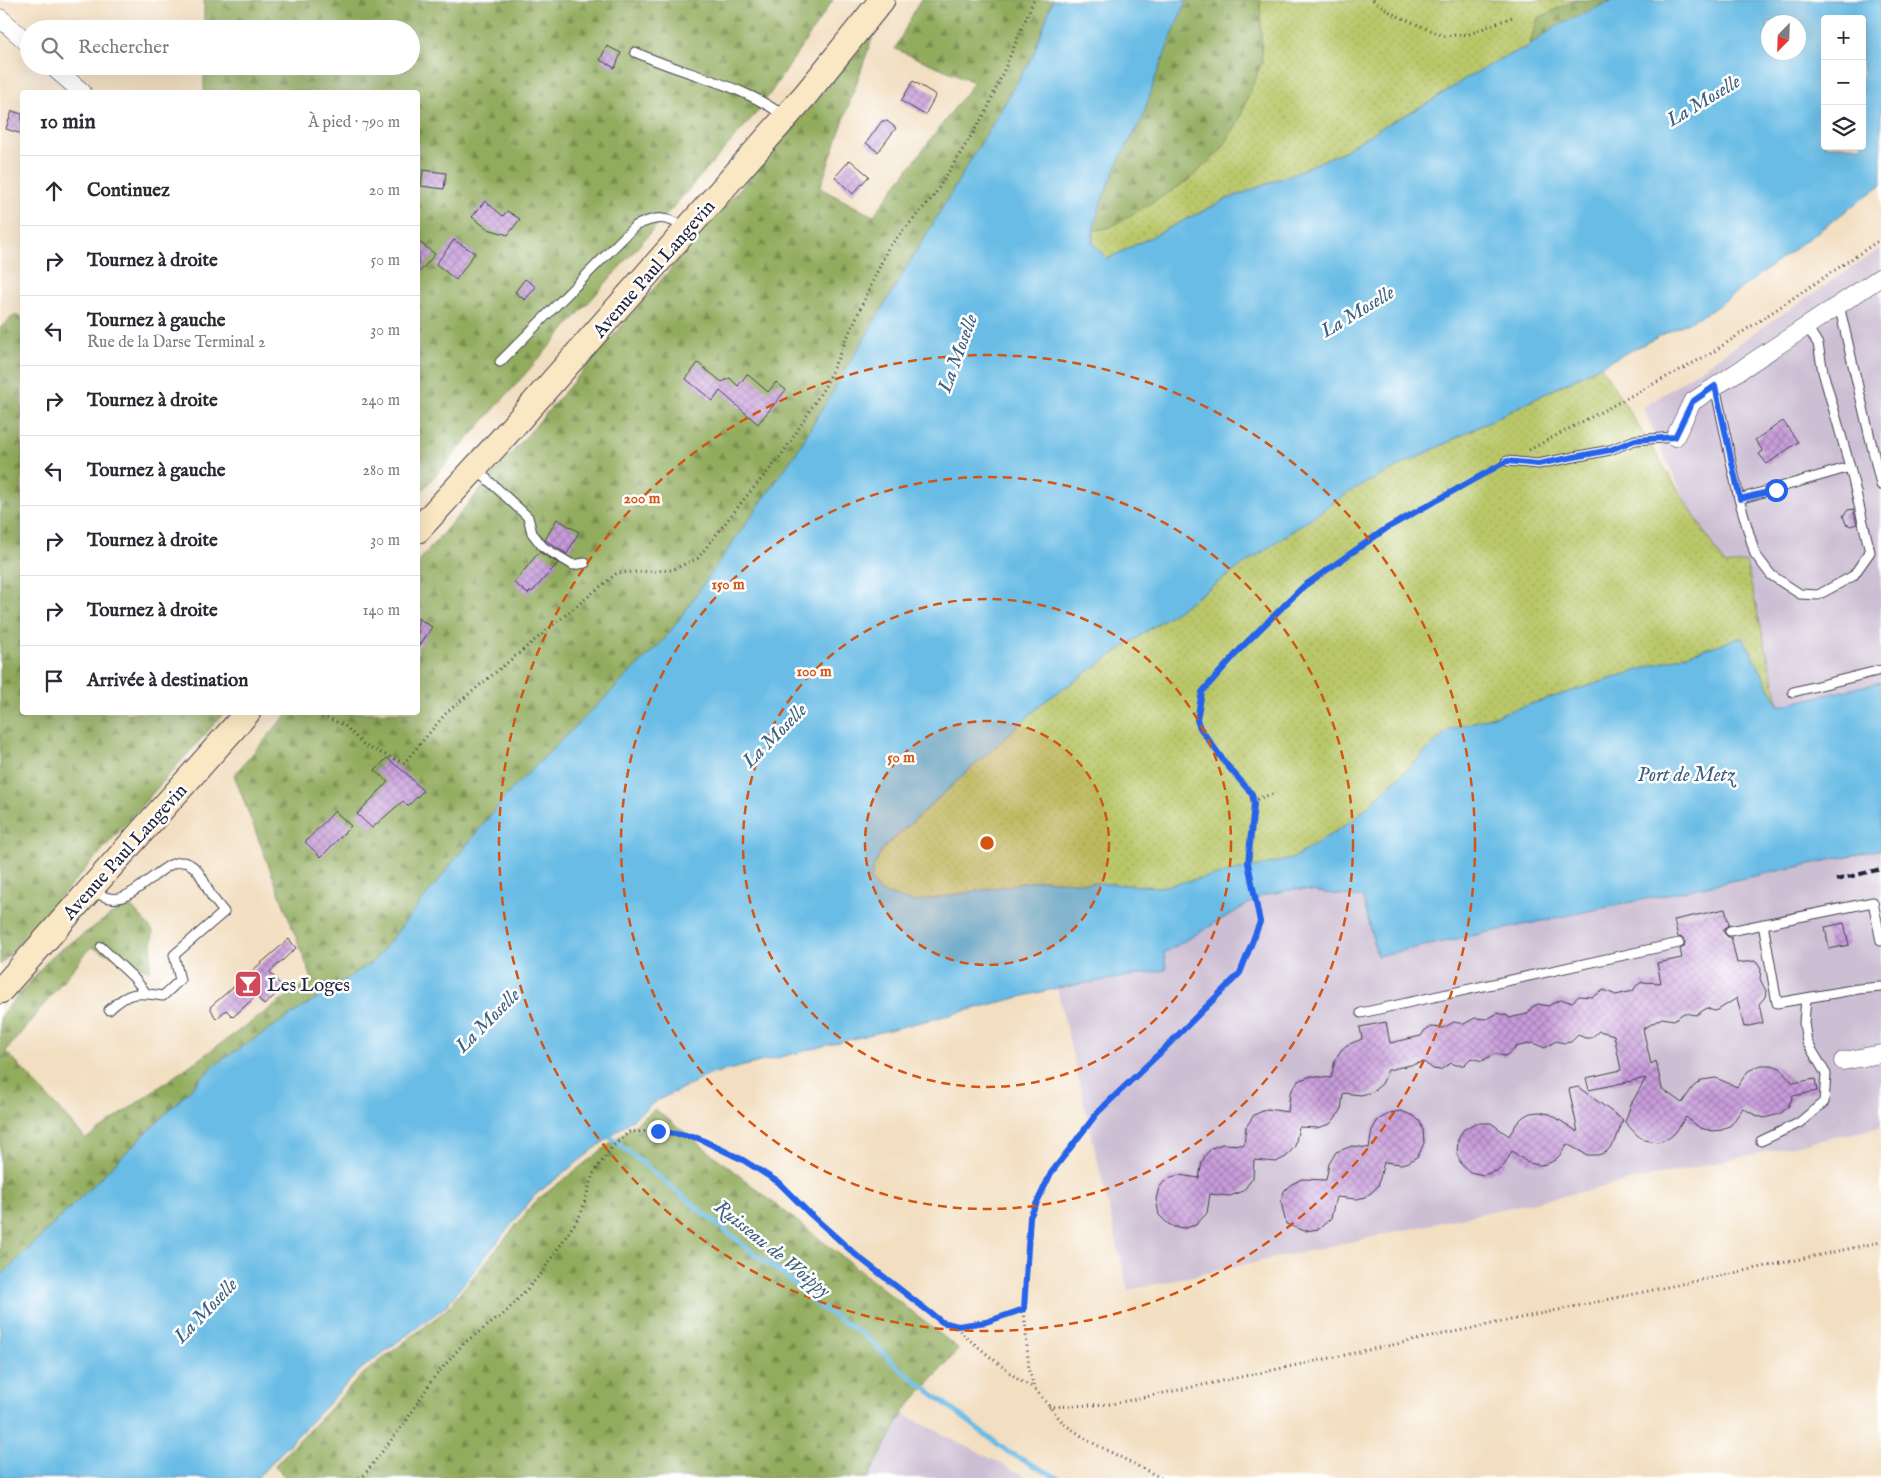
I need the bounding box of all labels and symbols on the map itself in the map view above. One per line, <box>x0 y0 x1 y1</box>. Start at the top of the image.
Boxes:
north arrow <box>1761 15 1806 60</box>
water label: La Moselle <box>1661 69 1746 134</box>
street label: Avenue Paul Langevin <box>587 195 721 344</box>
water label: La Moselle <box>1315 280 1400 345</box>
water label: La Moselle <box>932 310 984 397</box>
route start <box>1765 479 1788 502</box>
text: 200 m <box>624 489 661 508</box>
text: 150 m <box>711 575 745 594</box>
text: 100 m <box>796 662 832 681</box>
water label: La Moselle <box>737 698 813 775</box>
text: 50 m <box>887 748 915 767</box>
water label: Port de Metz <box>1637 763 1737 788</box>
street label: Avenue Paul Langevin <box>57 779 193 926</box>
centre of rings <box>978 834 996 852</box>
bar icon: Les Loges <box>233 969 263 999</box>
place label: Les Loges <box>267 974 350 998</box>
water label: La Moselle <box>450 983 526 1060</box>
route end <box>647 1120 670 1143</box>
water label: Ruisseau de Woippy <box>709 1195 836 1304</box>
water label: La Moselle <box>168 1273 244 1350</box>

